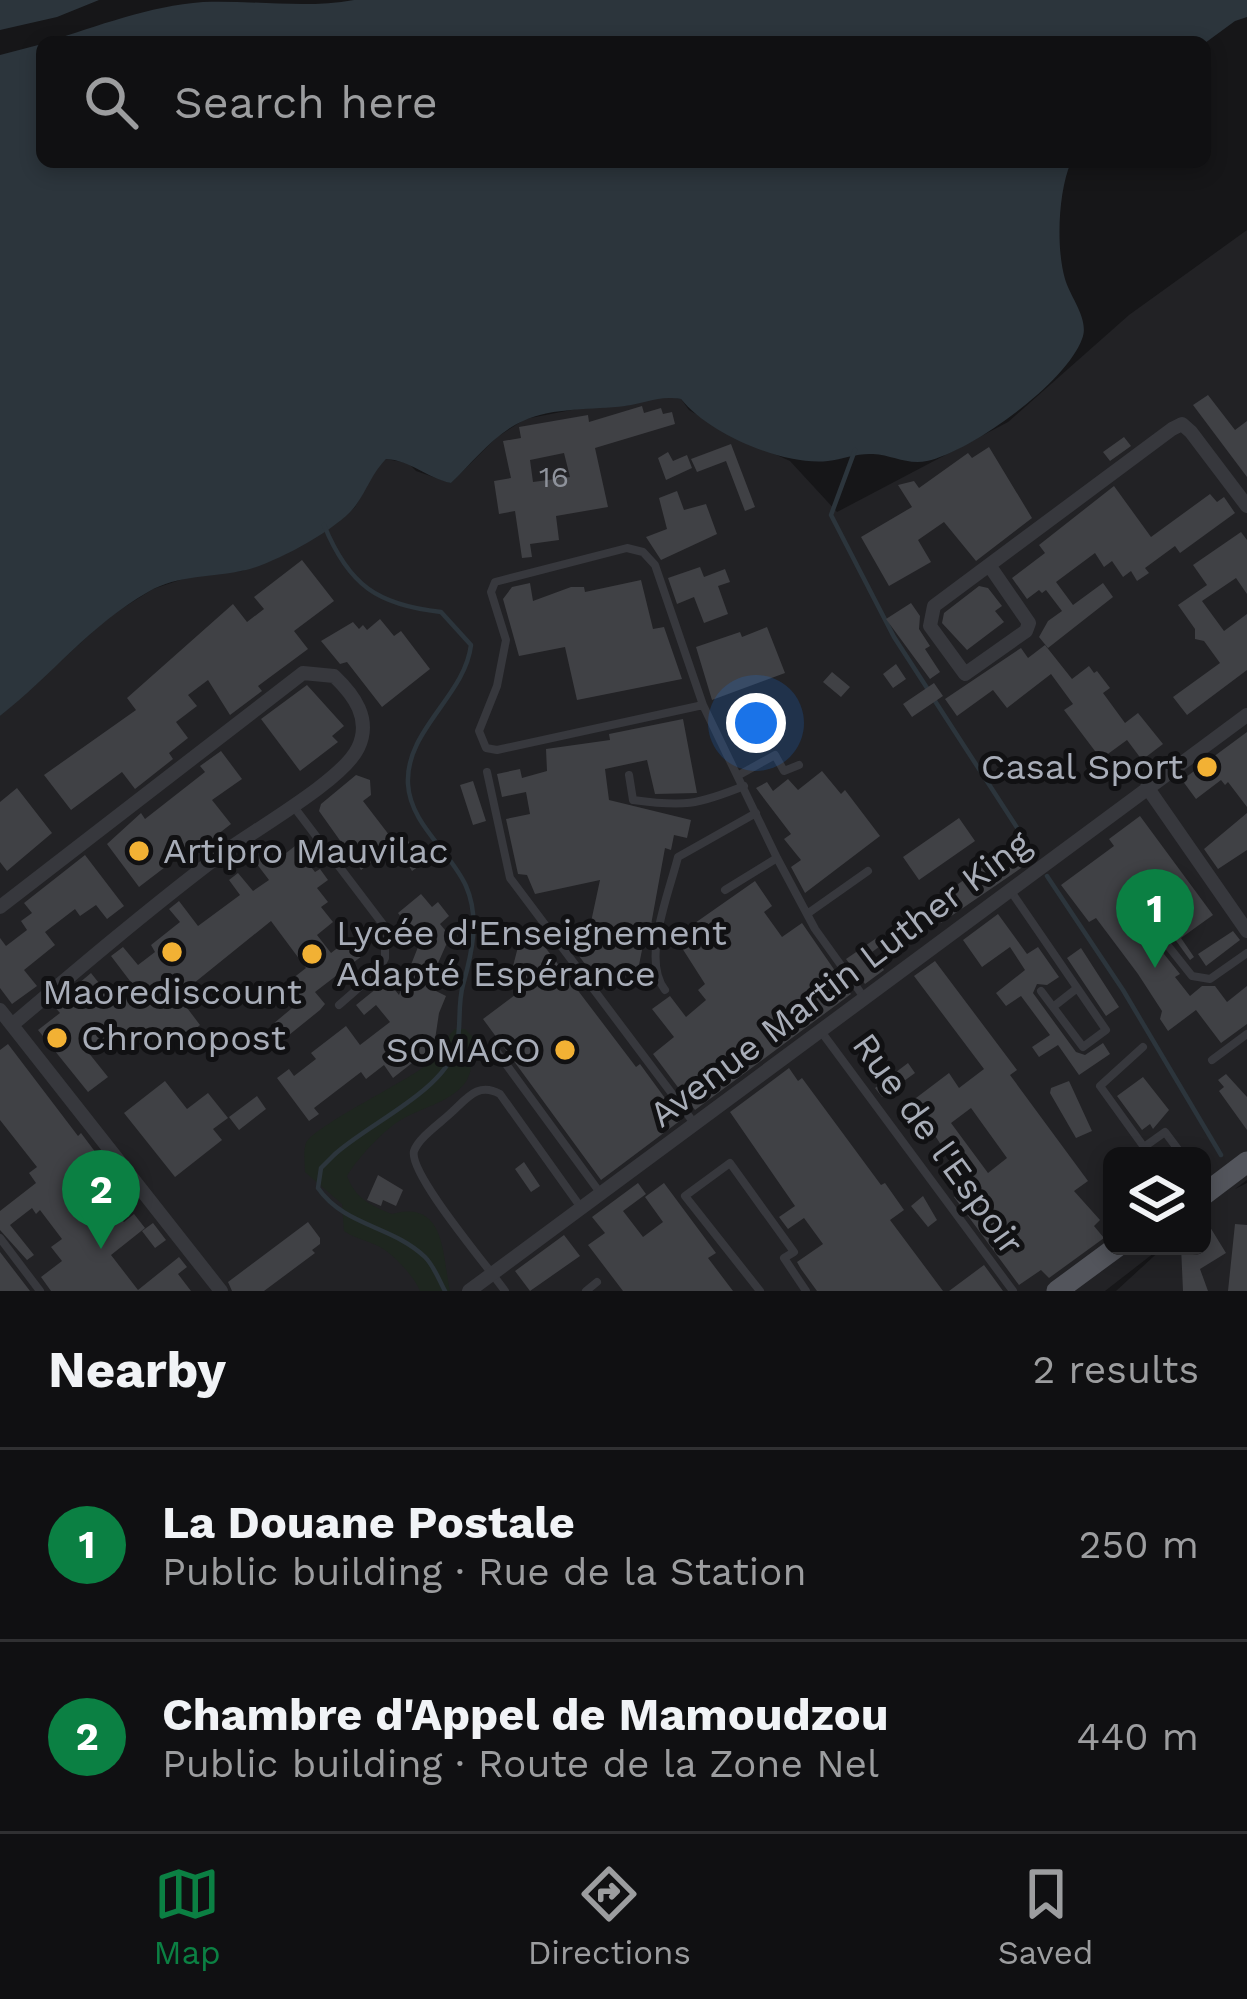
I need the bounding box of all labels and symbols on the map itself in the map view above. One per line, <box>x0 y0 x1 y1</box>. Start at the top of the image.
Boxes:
house number: 16 <box>539 459 569 494</box>
your location <box>726 693 786 753</box>
place label: Casal Sport <box>981 746 1183 788</box>
marker: Casal Sport <box>1194 754 1220 780</box>
street label: Avenue Martin Luther King <box>641 822 1039 1136</box>
place label: Artipro Mauvilac <box>163 830 449 872</box>
marker: Artipro Mauvilac <box>126 838 152 864</box>
pin: 1 <box>1116 869 1194 968</box>
place label: Lycée d'Enseignement Adapté Espérance <box>336 912 727 995</box>
marker: Maorediscount <box>159 939 185 965</box>
marker: Lycée d'Enseignement Adapté Espérance <box>299 941 325 967</box>
place label: Maorediscount <box>42 971 302 1013</box>
place label: Chronopost <box>81 1017 286 1059</box>
marker: Chronopost <box>44 1025 70 1051</box>
street label: Rue de l'Espoir <box>844 1025 1032 1263</box>
place label: SOMACO <box>386 1029 541 1071</box>
marker: SOMACO <box>552 1037 578 1063</box>
pin: 2 <box>62 1150 140 1249</box>

